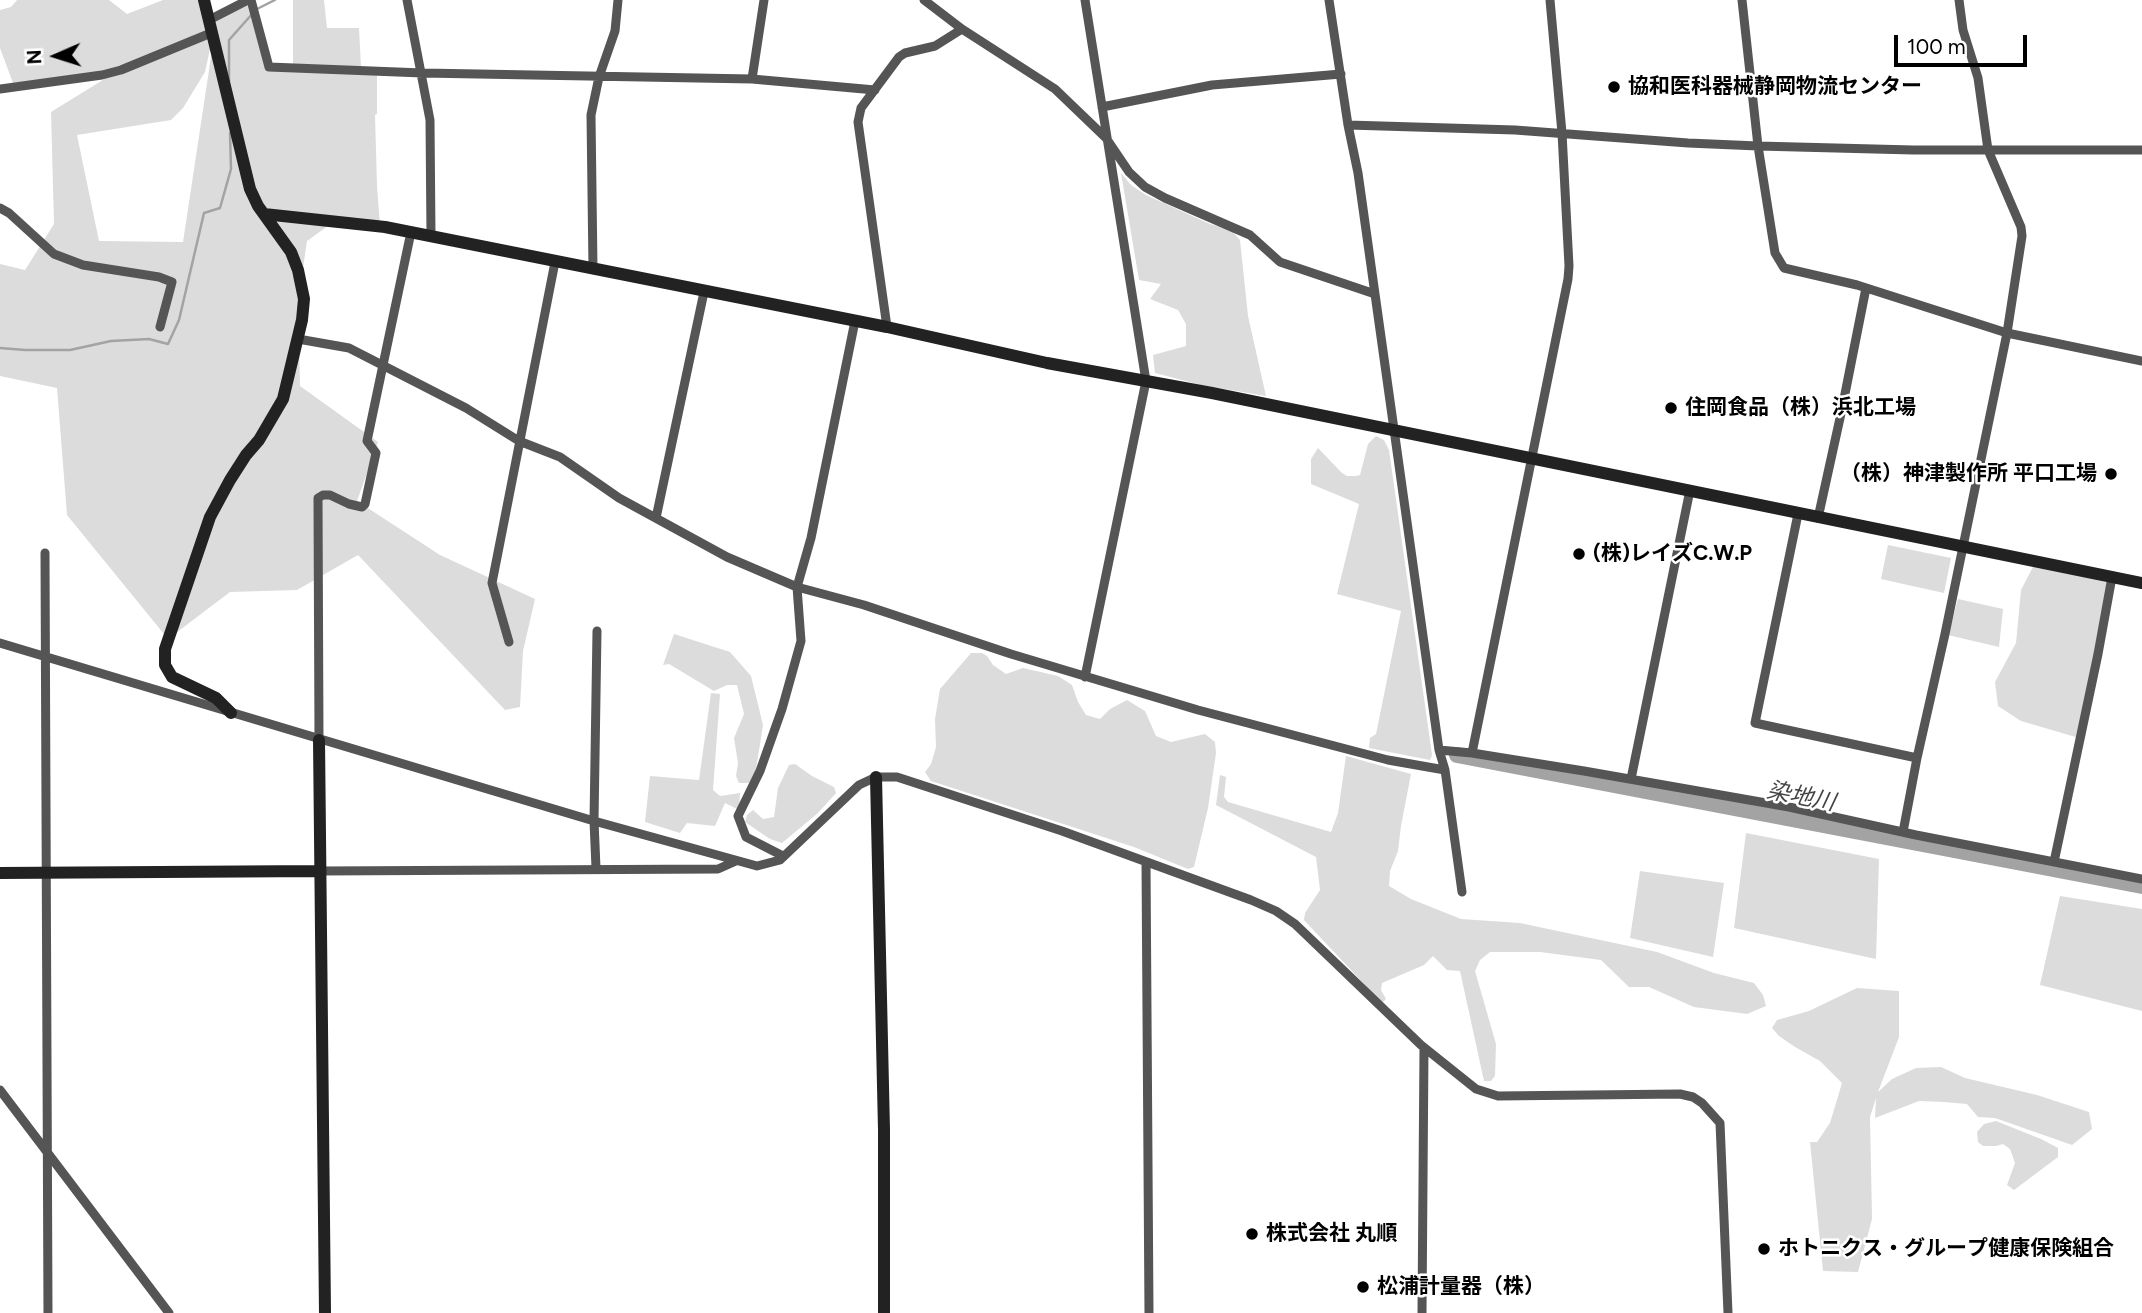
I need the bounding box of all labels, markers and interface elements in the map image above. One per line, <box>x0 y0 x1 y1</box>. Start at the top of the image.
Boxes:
north arrow <box>21 21 91 91</box>
scale bar <box>1897 21 2030 65</box>
text: 100 m <box>1907 34 1966 59</box>
text: N <box>23 49 46 65</box>
place label: 協和医科器械静岡物流センター <box>1628 74 1922 100</box>
marker: 協和医科器械静岡物流センター <box>1606 79 1622 95</box>
place label: 住岡食品（株）浜北工場 <box>1685 395 1916 421</box>
marker: 住岡食品（株）浜北工場 <box>1663 400 1679 416</box>
place label: （株）神津製作所 平口工場 <box>1840 461 2097 487</box>
marker: （株）神津製作所 平口工場 <box>2103 466 2119 482</box>
place label: (株)レイズC.W.P <box>1593 541 1752 567</box>
marker: (株)レイズC.W.P <box>1571 546 1587 562</box>
water label: 染地川 <box>1765 777 1837 817</box>
place label: 株式会社 丸順 <box>1266 1221 1397 1247</box>
marker: 株式会社 丸順 <box>1244 1226 1260 1242</box>
place label: ホトニクス・グループ健康保険組合 <box>1778 1236 2114 1262</box>
marker: ホトニクス・グループ健康保険組合 <box>1756 1241 1772 1257</box>
place label: 松浦計量器（株） <box>1377 1274 1545 1300</box>
marker: 松浦計量器（株） <box>1355 1279 1371 1295</box>

